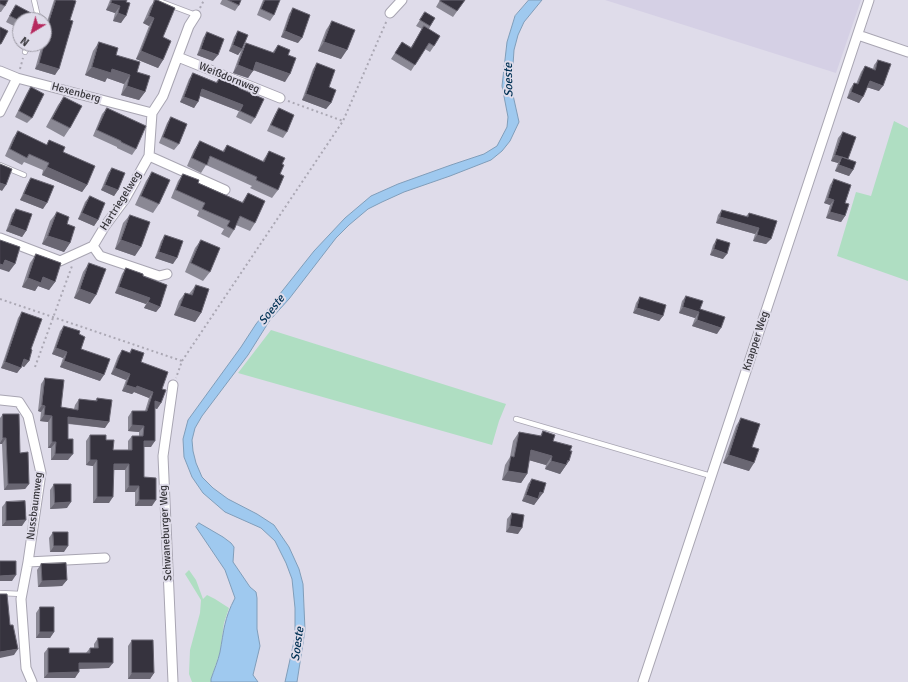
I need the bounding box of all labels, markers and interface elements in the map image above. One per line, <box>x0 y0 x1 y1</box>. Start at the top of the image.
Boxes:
north arrow <box>12 12 52 52</box>
text: N <box>18 34 32 49</box>
street label: Weißdornweg <box>196 60 262 96</box>
water label: Soeste <box>502 63 516 97</box>
street label: Hexenberg <box>50 80 102 106</box>
street label: Hartriegelweg <box>98 169 144 233</box>
water label: Soeste <box>256 292 288 328</box>
street label: Knapper Weg <box>740 309 772 373</box>
street label: Nussbaumweg <box>24 471 46 541</box>
street label: Schwaneburger Weg <box>157 485 175 581</box>
water label: Soeste <box>288 626 308 662</box>

